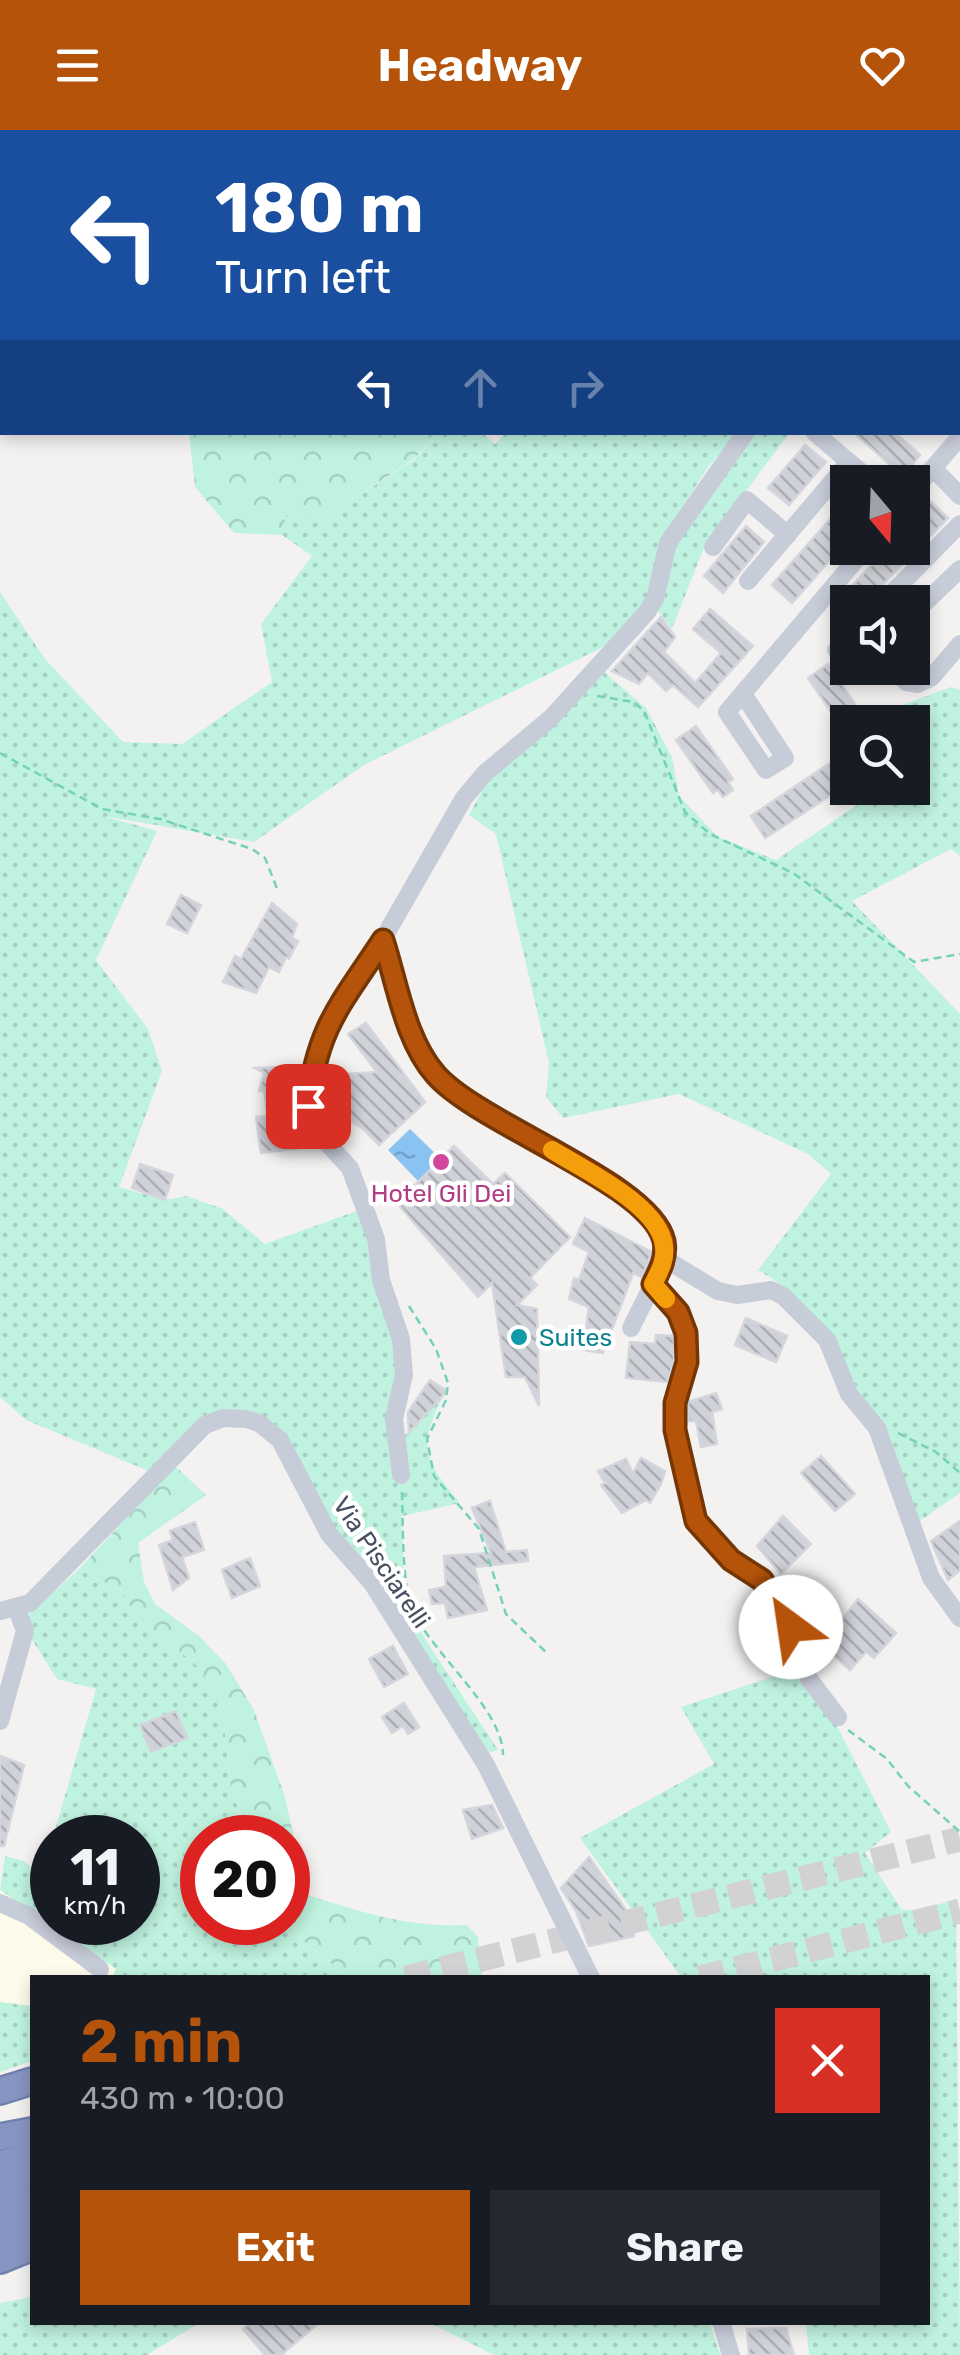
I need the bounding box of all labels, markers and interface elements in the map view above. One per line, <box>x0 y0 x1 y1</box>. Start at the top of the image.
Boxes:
icon: menu <box>50 38 105 93</box>
icon: heart <box>855 38 910 93</box>
text: Headway <box>378 39 582 92</box>
text: 180 m <box>215 167 424 250</box>
icon: left <box>50 170 180 300</box>
text: Turn left <box>215 251 391 304</box>
icon: left <box>348 360 403 415</box>
icon: ahead <box>453 360 508 415</box>
icon: right <box>558 360 613 415</box>
north arrow <box>830 465 930 565</box>
map controls <box>830 465 930 805</box>
button: sound <box>830 585 930 685</box>
button: search <box>830 705 930 805</box>
pin <box>266 1064 351 1149</box>
icon: arrive <box>281 1079 336 1134</box>
marker: Hotel Gli Dei <box>430 1151 452 1173</box>
place label: Hotel Gli Dei <box>371 1179 511 1208</box>
place label: Suites <box>539 1323 612 1352</box>
marker: Suites <box>508 1326 530 1348</box>
street label: Via Pisciarelli <box>327 1491 436 1633</box>
position arrow <box>739 1575 843 1679</box>
speed limit sign: 20 <box>180 1815 310 1945</box>
text: 11 <box>70 1838 120 1898</box>
text: km/h <box>64 1891 126 1920</box>
text: 2 min <box>80 2006 242 2077</box>
button: close <box>775 2008 880 2113</box>
text: 430 m · 10:00 <box>80 2079 285 2117</box>
button: Exit <box>80 2190 470 2305</box>
button: Share <box>490 2190 880 2305</box>

